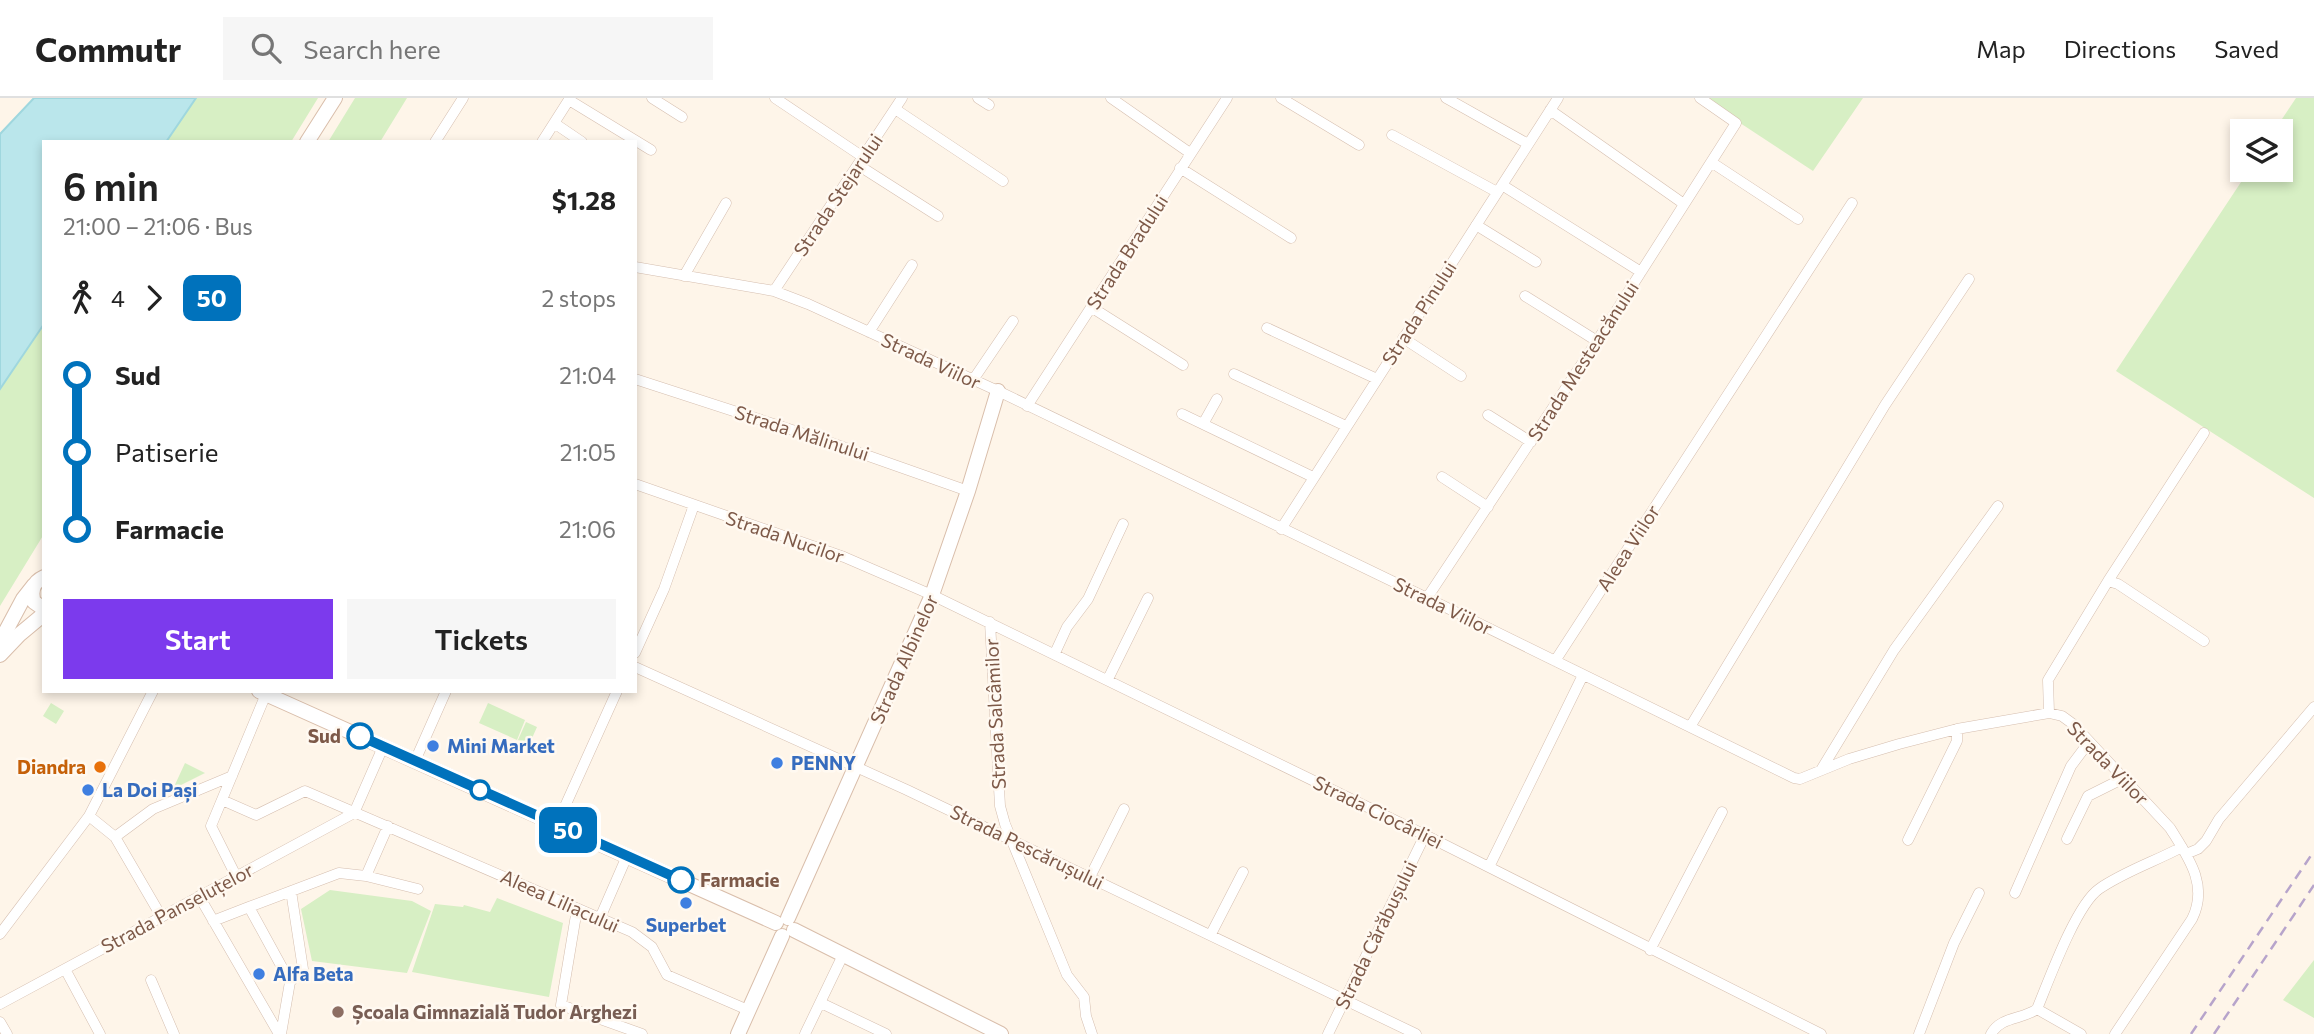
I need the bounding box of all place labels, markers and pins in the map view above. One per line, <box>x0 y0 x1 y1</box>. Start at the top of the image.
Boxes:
marker: Sud <box>347 723 373 749</box>
place label: Sud <box>308 724 341 747</box>
place label: Mini Market <box>447 734 555 757</box>
marker: Mini Market <box>425 738 441 754</box>
place label: PENNY <box>791 751 856 774</box>
place label: Diandra <box>17 755 86 778</box>
marker: PENNY <box>769 755 785 771</box>
marker: Diandra <box>92 759 108 775</box>
place label: La Doi Pași <box>102 778 197 803</box>
unlabelled marker <box>470 780 490 800</box>
marker: La Doi Pași <box>80 782 96 798</box>
marker: Farmacie <box>668 867 694 893</box>
place label: Farmacie <box>700 868 780 891</box>
marker: Superbet <box>678 895 694 911</box>
place label: Superbet <box>646 913 726 936</box>
place label: Alfa Beta <box>273 962 354 985</box>
marker: Alfa Beta <box>251 966 267 982</box>
place label: Școala Gimnazială Tudor Arghezi <box>352 1000 637 1025</box>
marker: Școala Gimnazială Tudor Arghezi <box>330 1004 346 1020</box>

